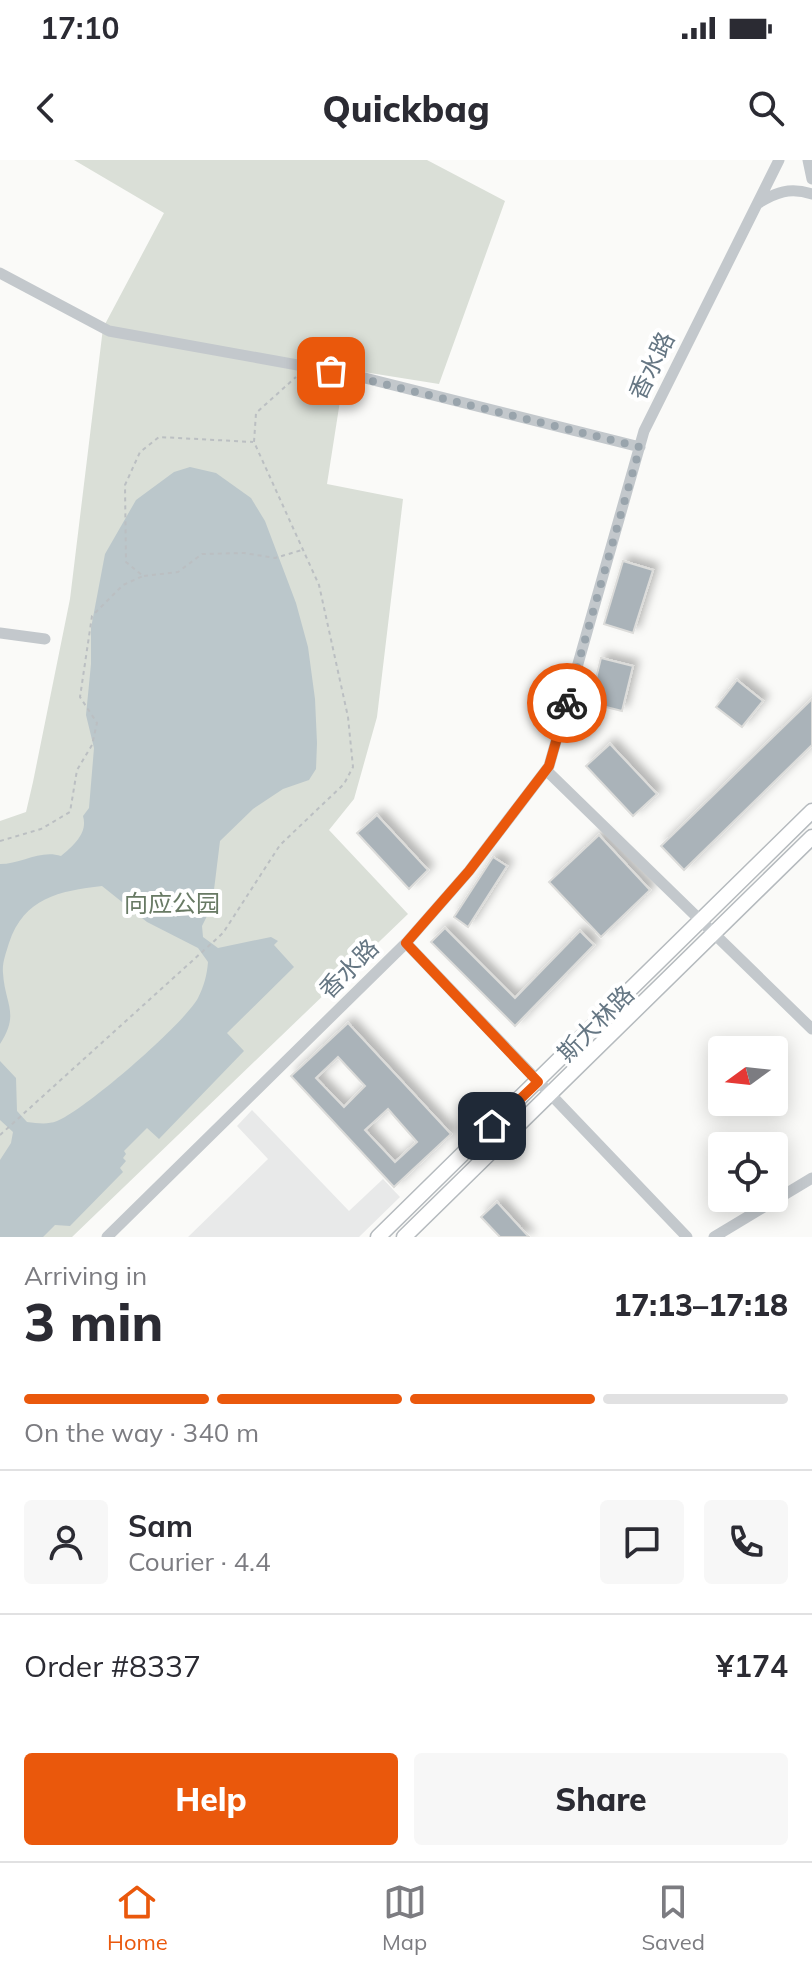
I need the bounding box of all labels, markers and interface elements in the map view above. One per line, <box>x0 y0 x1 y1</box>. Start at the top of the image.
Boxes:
text: 17:10 <box>40 9 119 47</box>
icon: back <box>24 86 68 130</box>
text: Quickbag <box>322 86 490 131</box>
icon: search <box>744 86 788 130</box>
street label: 香水路 <box>622 327 680 404</box>
pin <box>297 337 365 405</box>
icon: bag <box>309 349 353 393</box>
courier <box>527 663 607 743</box>
icon: bike <box>545 681 589 725</box>
park label: 向应公园 <box>124 888 220 918</box>
street label: 香水路 <box>312 932 384 1004</box>
street label: 斯大林路 <box>551 979 640 1068</box>
north arrow <box>708 1036 788 1116</box>
map controls <box>708 1036 788 1212</box>
pin <box>458 1092 526 1160</box>
icon: home <box>470 1104 514 1148</box>
button: locate <box>708 1132 788 1212</box>
text: Arriving in <box>24 1259 147 1292</box>
text: 17:13–17:18 <box>613 1286 788 1324</box>
text: 3 min <box>24 1289 163 1354</box>
text: On the way · 340 m <box>24 1416 259 1449</box>
button: person <box>24 1500 108 1584</box>
button: chat <box>600 1500 684 1584</box>
button: phone <box>704 1500 788 1584</box>
text: Sam <box>128 1507 193 1545</box>
text: Courier · 4.4 <box>128 1545 271 1578</box>
text: Order #8337 <box>24 1647 201 1685</box>
text: ¥174 <box>716 1647 788 1685</box>
button: Help <box>24 1753 398 1845</box>
button: Share <box>414 1753 788 1845</box>
tab: Home <box>107 1880 168 1956</box>
tab: Map <box>382 1880 427 1956</box>
tab: Saved <box>641 1880 705 1956</box>

